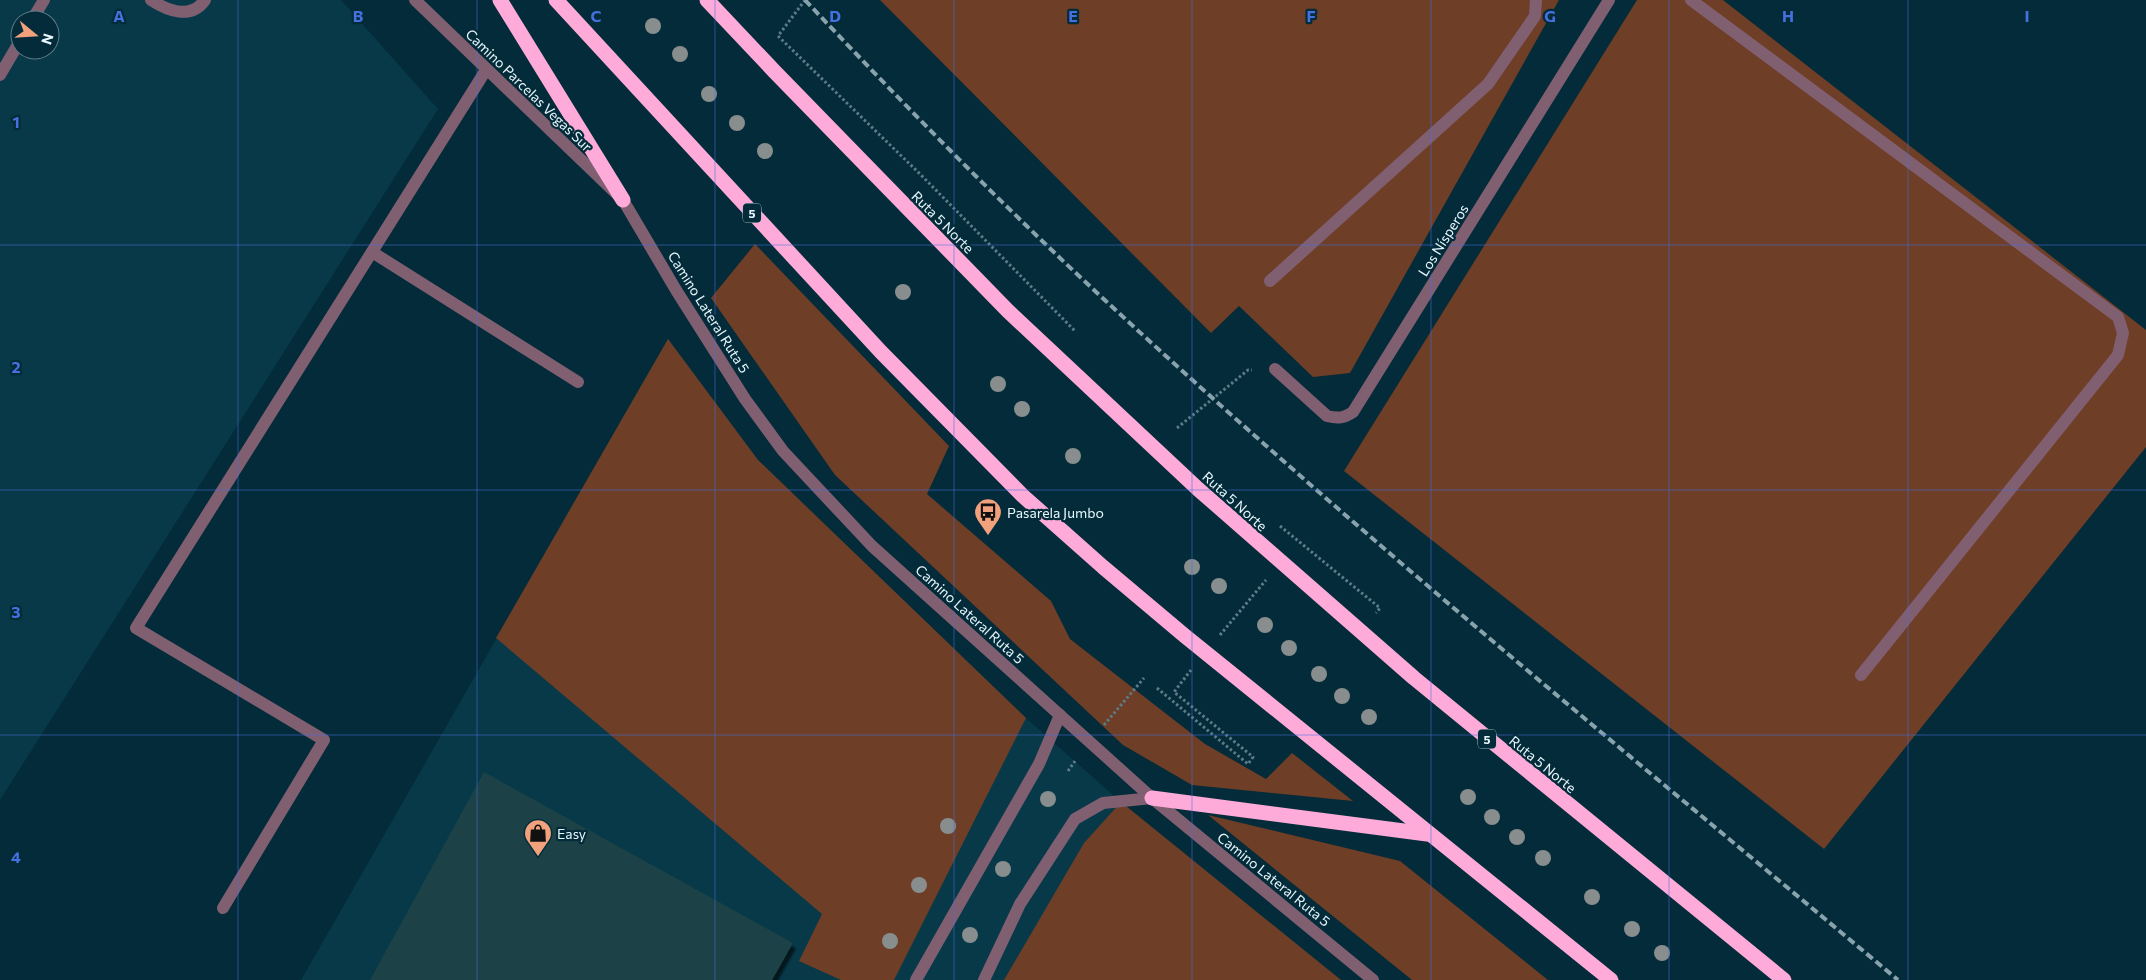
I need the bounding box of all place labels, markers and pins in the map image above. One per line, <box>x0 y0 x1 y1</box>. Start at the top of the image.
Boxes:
bus stop icon: Pasarela Jumbo <box>973 497 1003 536</box>
place label: Pasarela Jumbo <box>1007 504 1104 521</box>
shop icon: Easy <box>523 818 553 857</box>
place label: Easy <box>557 825 586 842</box>

